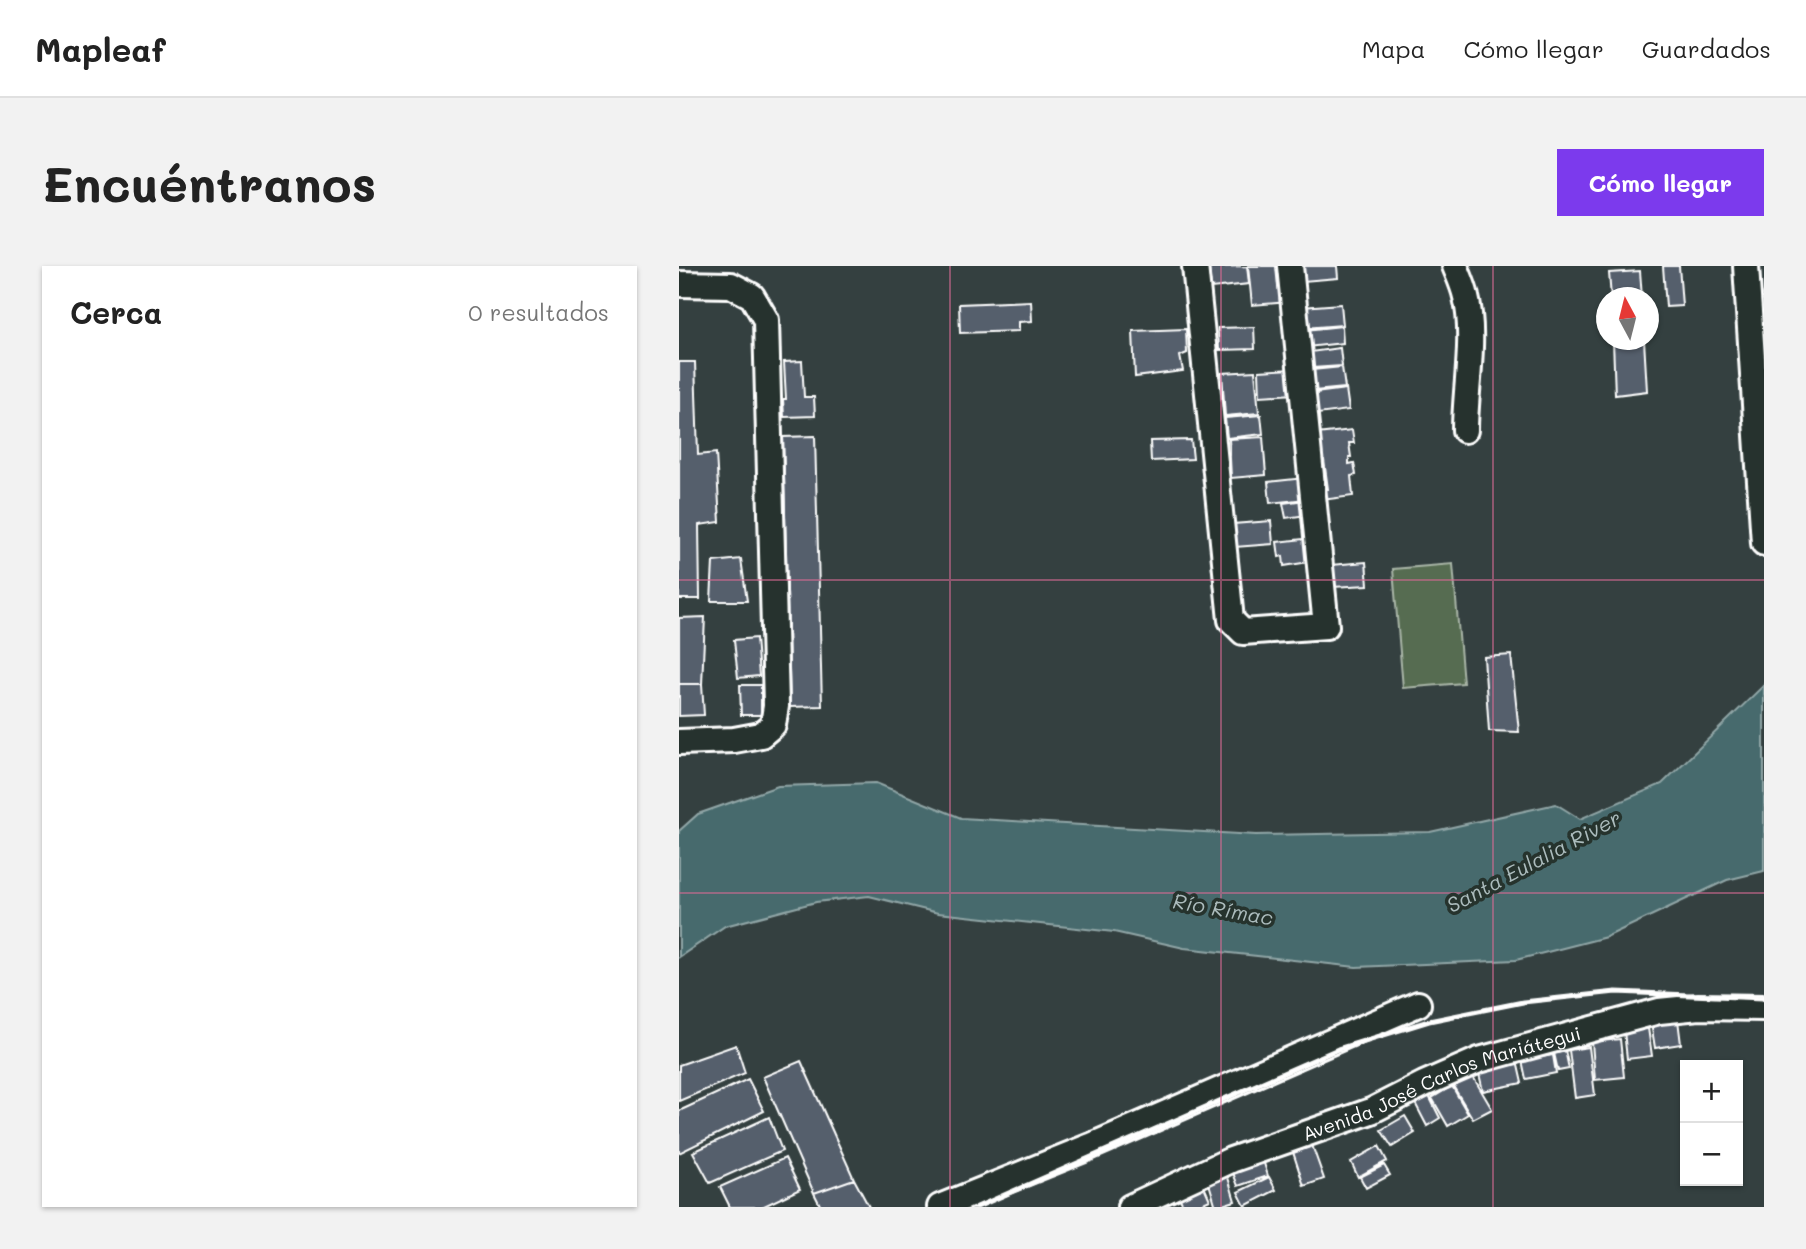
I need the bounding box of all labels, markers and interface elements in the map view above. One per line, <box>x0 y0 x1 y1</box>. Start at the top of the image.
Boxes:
text: Mapleaf <box>35 27 166 70</box>
text: Mapa <box>1362 33 1426 64</box>
text: Cómo llegar <box>1464 33 1604 64</box>
text: Guardados <box>1642 33 1771 64</box>
button: Cómo llegar <box>1557 149 1764 216</box>
text: Encuéntranos <box>42 151 376 214</box>
north arrow <box>1596 287 1659 350</box>
text: Cerca <box>70 292 162 332</box>
text: 0 resultados <box>468 297 609 327</box>
water label: Santa Eulalia River <box>1442 803 1625 918</box>
water label: Río Rímac <box>1171 886 1276 931</box>
street label: Avenida José Carlos Mariátegui <box>1299 1020 1583 1146</box>
map controls <box>1680 1060 1743 1186</box>
button: + <box>1680 1060 1743 1123</box>
button: − <box>1680 1123 1743 1186</box>

